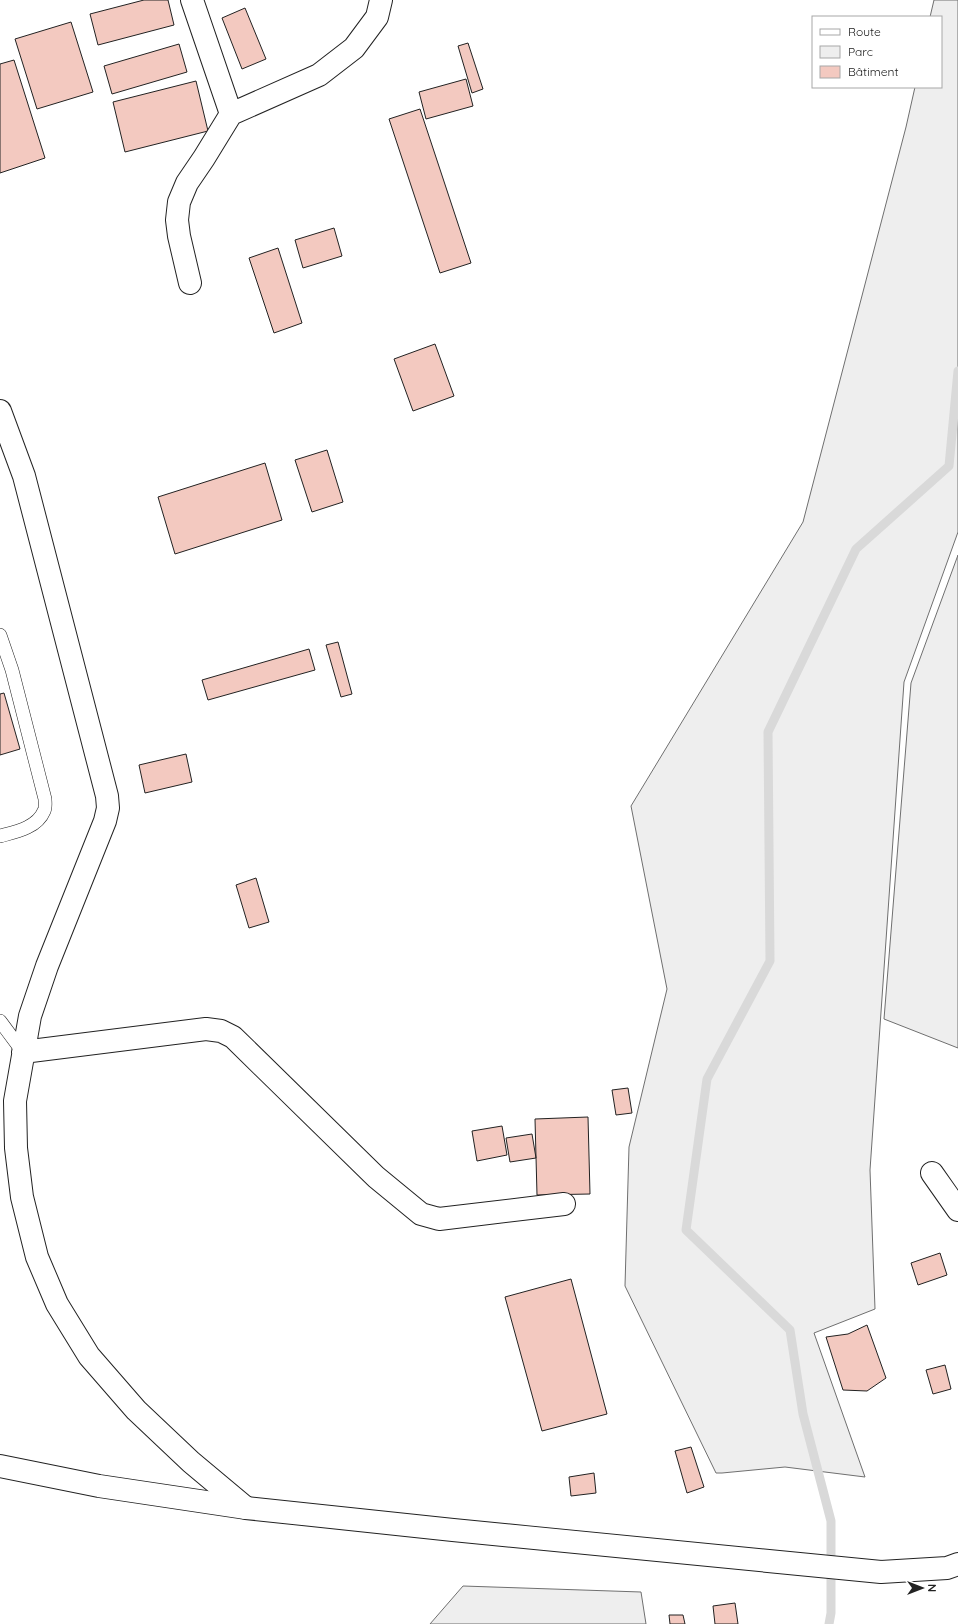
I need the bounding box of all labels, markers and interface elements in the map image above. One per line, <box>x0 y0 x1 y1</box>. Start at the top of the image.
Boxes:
legend <box>812 16 942 88</box>
text: Route <box>848 24 881 39</box>
text: Parc <box>848 44 873 59</box>
text: Bâtiment <box>848 64 898 79</box>
north arrow <box>902 1568 942 1608</box>
text: N <box>925 1584 939 1592</box>

